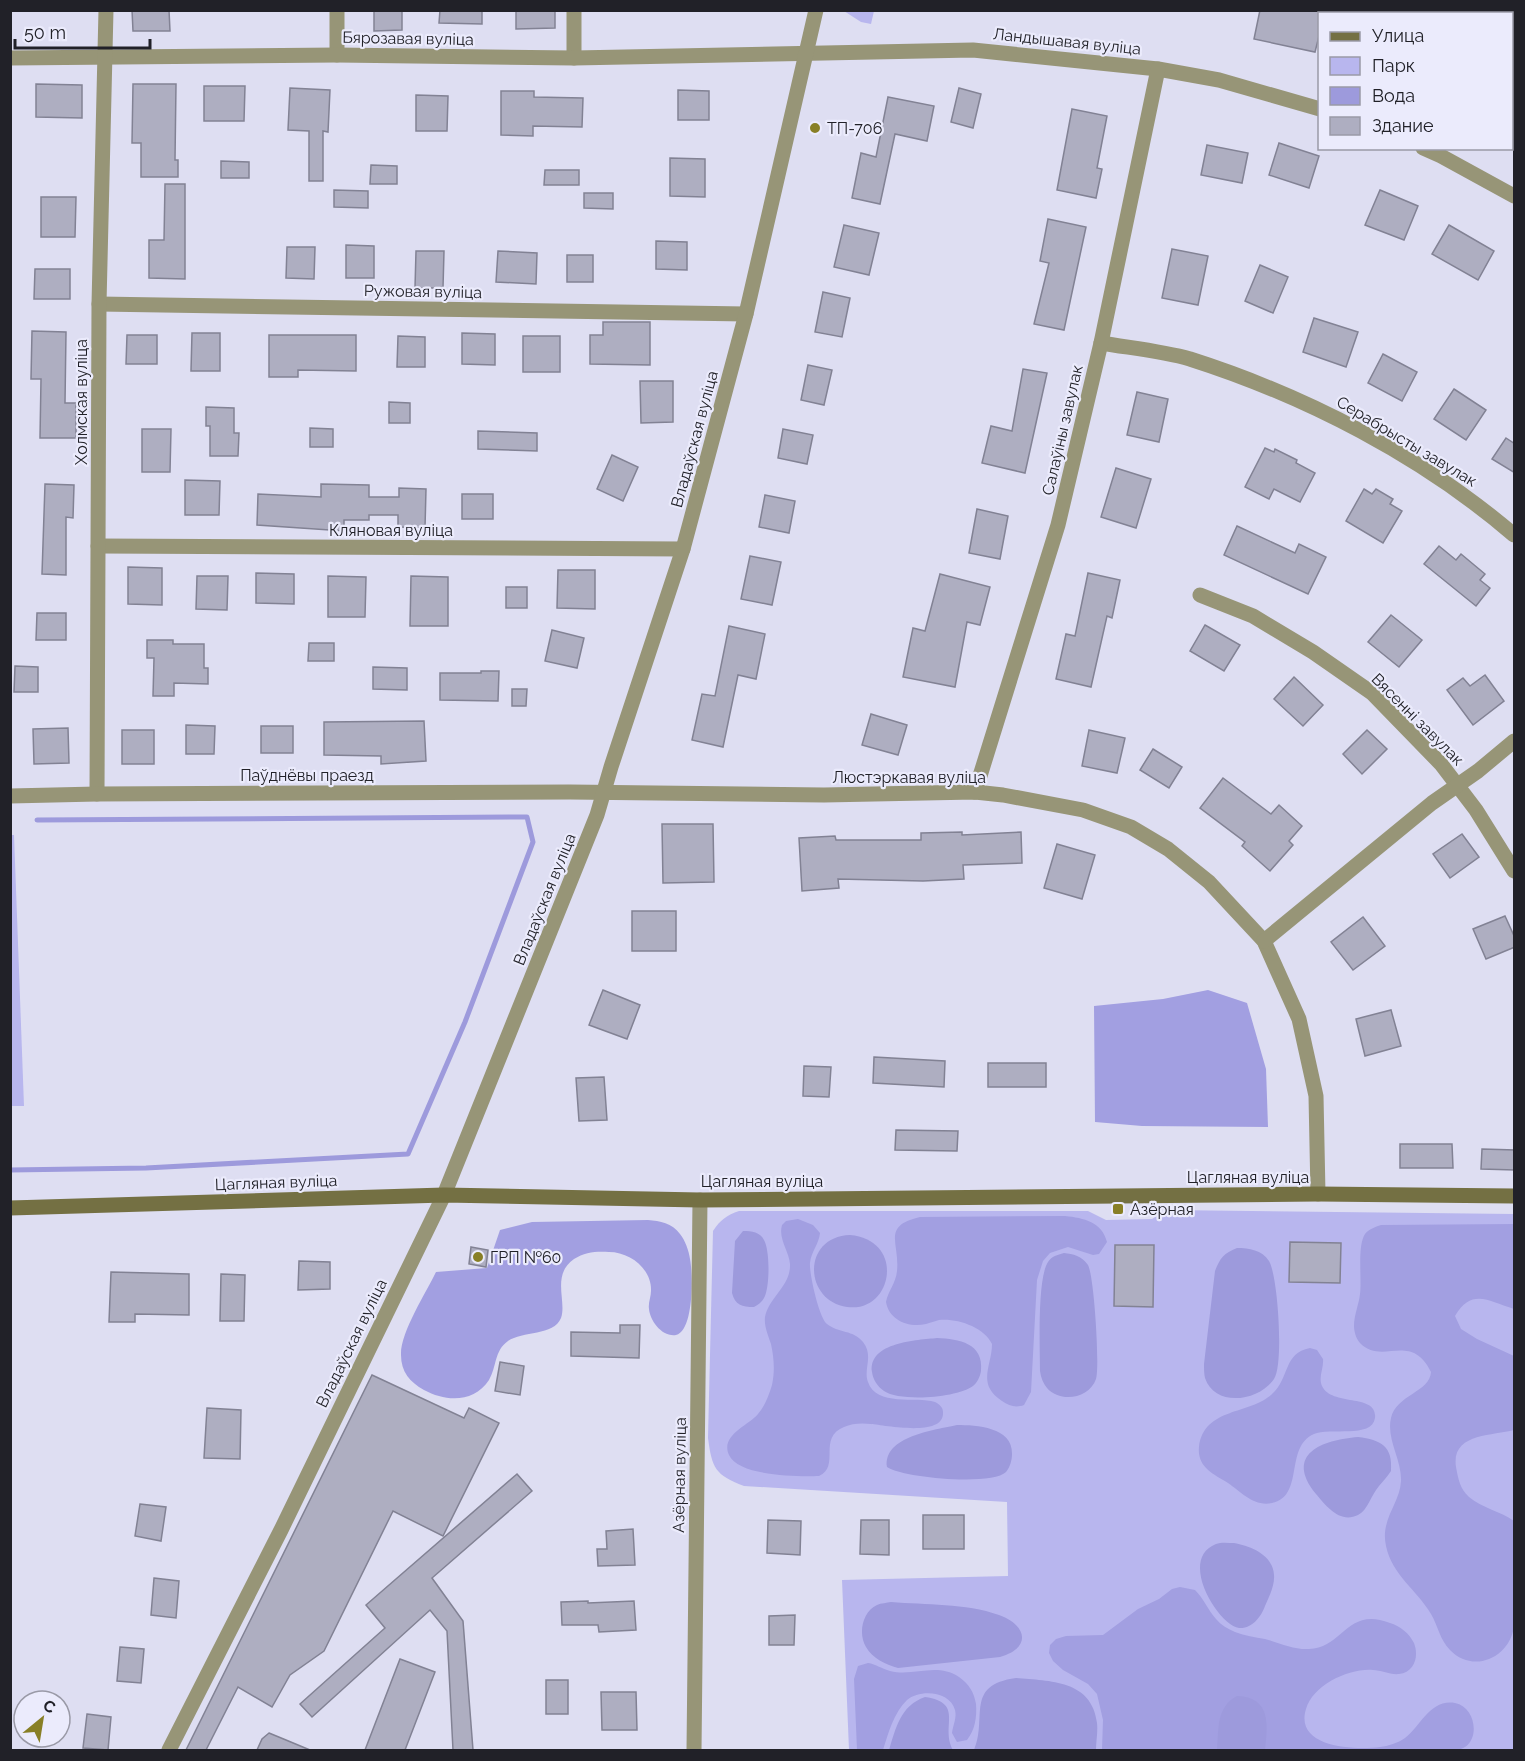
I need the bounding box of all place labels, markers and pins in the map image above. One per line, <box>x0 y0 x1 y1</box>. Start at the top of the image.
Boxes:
place label: ТП-706 <box>827 119 882 138</box>
marker: ТП-706 <box>808 121 822 135</box>
place label: Азёрная <box>1130 1200 1194 1219</box>
marker: Азёрная <box>1111 1202 1125 1216</box>
place label: ГРП №60 <box>490 1248 561 1267</box>
marker: ГРП №60 <box>471 1250 485 1264</box>

